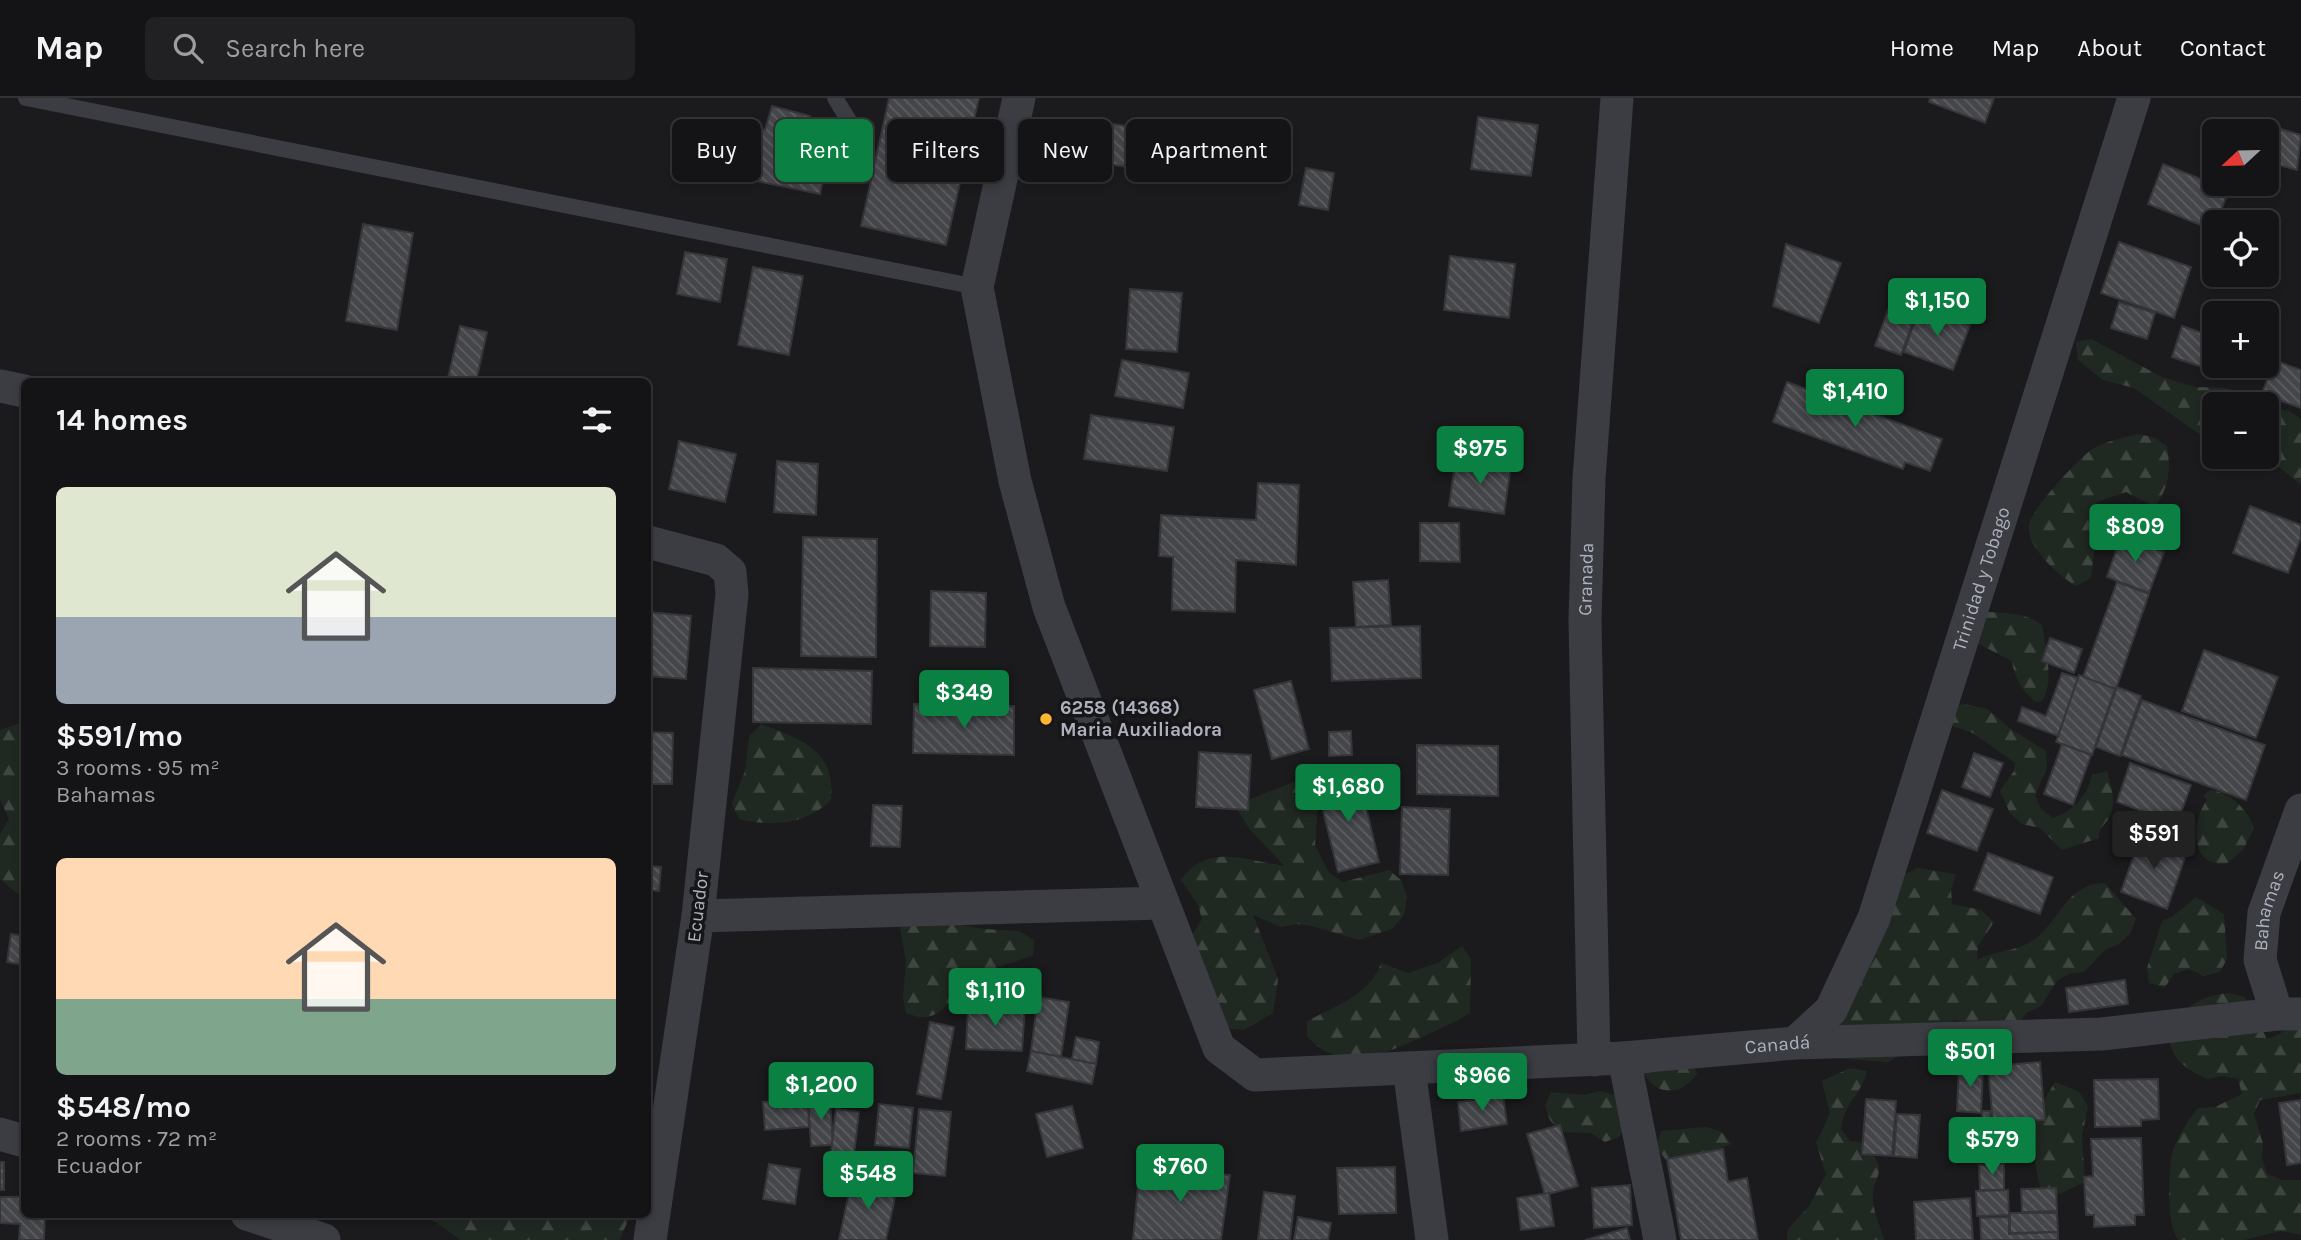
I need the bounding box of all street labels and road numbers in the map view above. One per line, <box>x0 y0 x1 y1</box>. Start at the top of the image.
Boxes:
street label: Trinidad y Tobago <box>1948 504 2015 654</box>
street label: Granada <box>1574 542 1598 616</box>
street label: Bahamas <box>2250 867 2289 952</box>
street label: Ecuador <box>683 870 713 944</box>
street label: Canadá <box>1744 1032 1811 1058</box>

